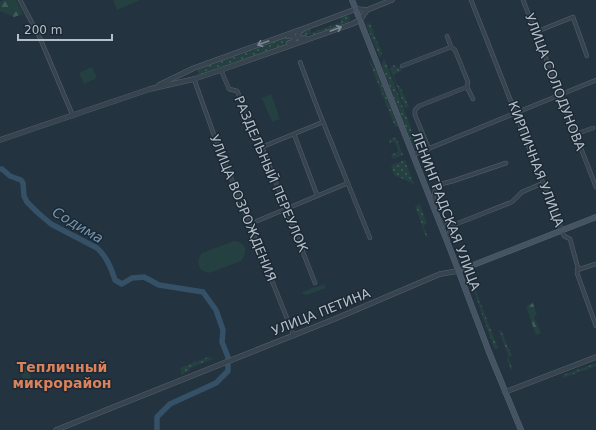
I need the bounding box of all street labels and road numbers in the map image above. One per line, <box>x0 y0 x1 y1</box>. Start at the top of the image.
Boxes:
street label: УЛИЦА СОЛОДУНОВА <box>522 11 588 153</box>
street label: РАЗДЕЛЬНЫЙ ПЕРЕУЛОК <box>231 94 311 254</box>
street label: КИРПИЧНАЯ УЛИЦА <box>505 99 567 229</box>
street label: ЛЕНИНГРАДСКАЯ УЛИЦА <box>409 129 483 293</box>
street label: УЛИЦА ВОЗРОЖДЕНИЯ <box>207 132 279 284</box>
street label: УЛИЦА ПЕТИНА <box>270 285 373 339</box>

